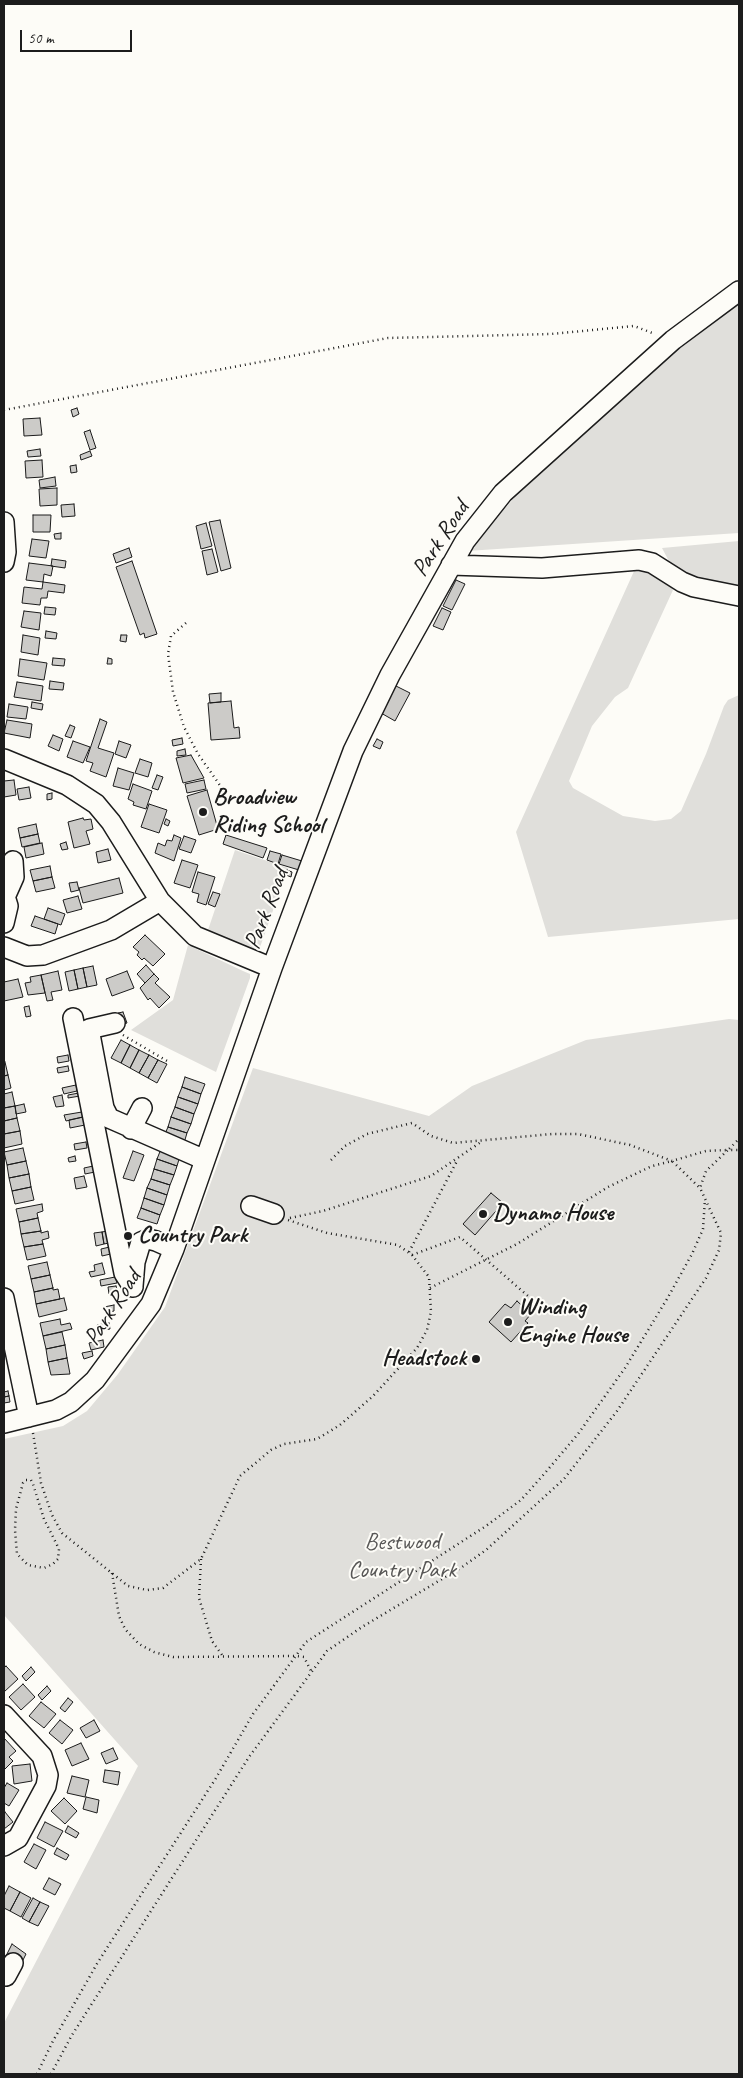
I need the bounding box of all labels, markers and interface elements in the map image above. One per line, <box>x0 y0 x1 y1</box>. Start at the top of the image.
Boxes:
scale bar <box>22 20 135 52</box>
text: 50 m <box>28 29 54 48</box>
street label: Park Road <box>406 496 476 582</box>
place label: Broadview Riding School <box>213 784 324 840</box>
marker: Broadview Riding School <box>197 806 209 818</box>
street label: Park Road <box>238 865 296 953</box>
place label: Dynamo House <box>493 1200 613 1228</box>
marker: Dynamo House <box>477 1208 489 1220</box>
place label: Country Park <box>138 1222 247 1250</box>
marker: Country Park <box>122 1230 134 1242</box>
street label: Park Road <box>78 1265 148 1351</box>
place label: Winding Engine House <box>518 1294 628 1350</box>
marker: Winding Engine House <box>502 1316 514 1328</box>
place label: Headstock <box>382 1345 466 1373</box>
marker: Headstock <box>470 1353 482 1365</box>
park label: Bestwood Country Park <box>348 1529 456 1585</box>

